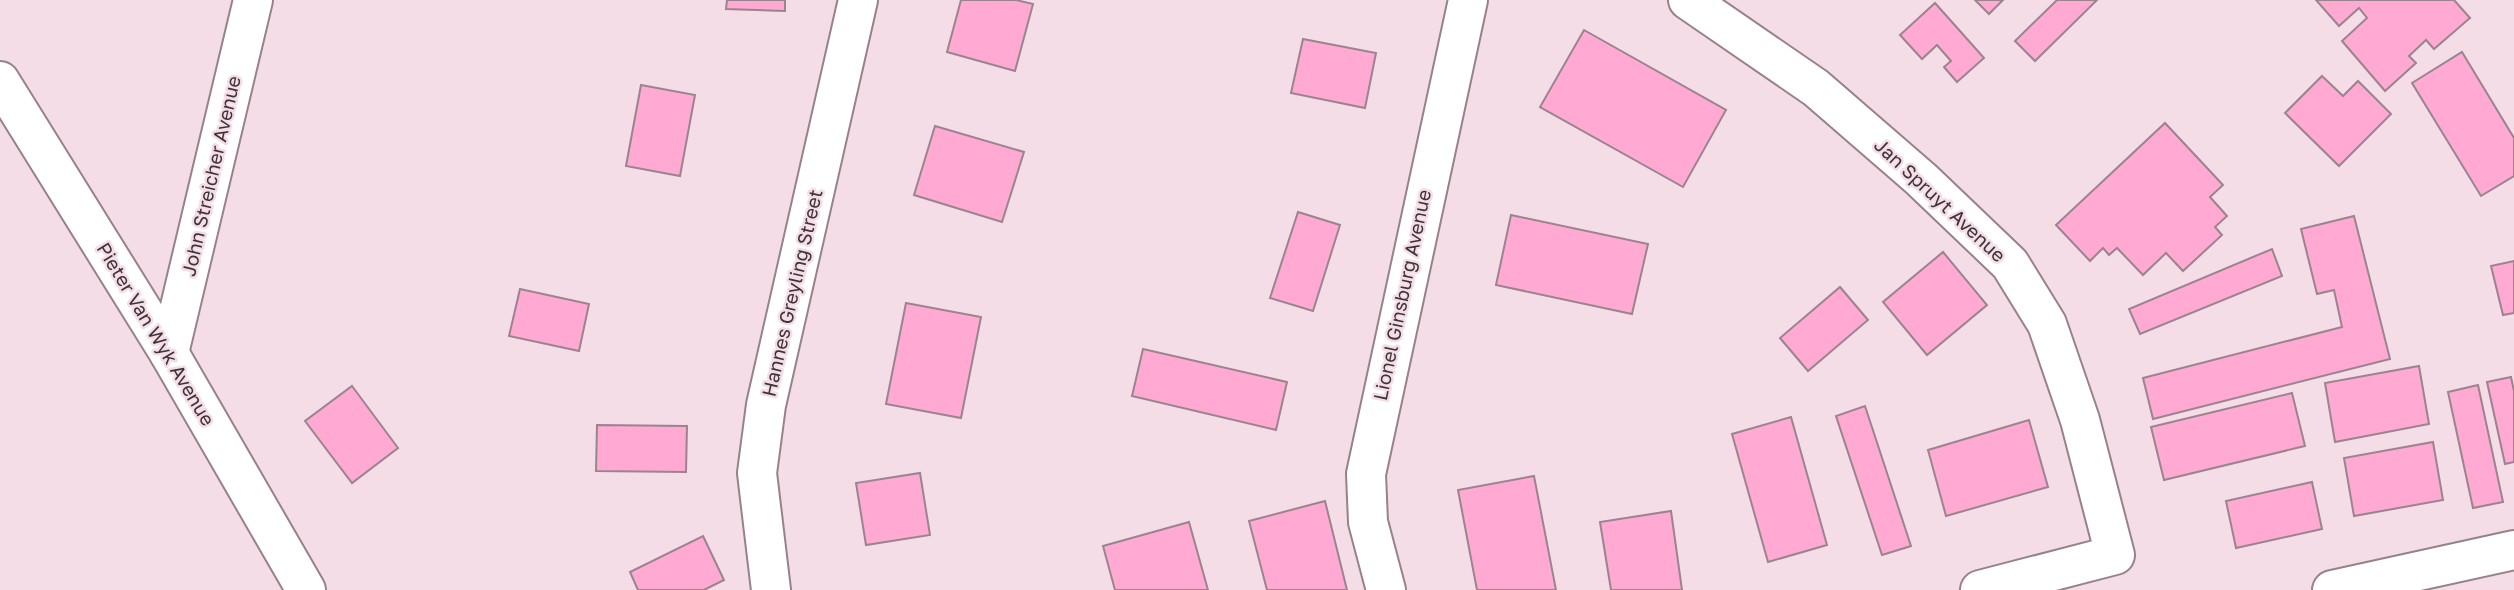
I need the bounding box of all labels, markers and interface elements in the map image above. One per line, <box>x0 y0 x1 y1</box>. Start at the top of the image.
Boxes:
street label: John Streicher Avenue <box>176 73 245 278</box>
street label: Jan Spruyt Avenue <box>1870 133 2011 266</box>
street label: Hannes Greyling Street <box>756 187 827 399</box>
street label: Lionel Ginsburg Avenue <box>1368 187 1435 402</box>
street label: Pieter Van Wyk Avenue <box>93 238 220 429</box>

